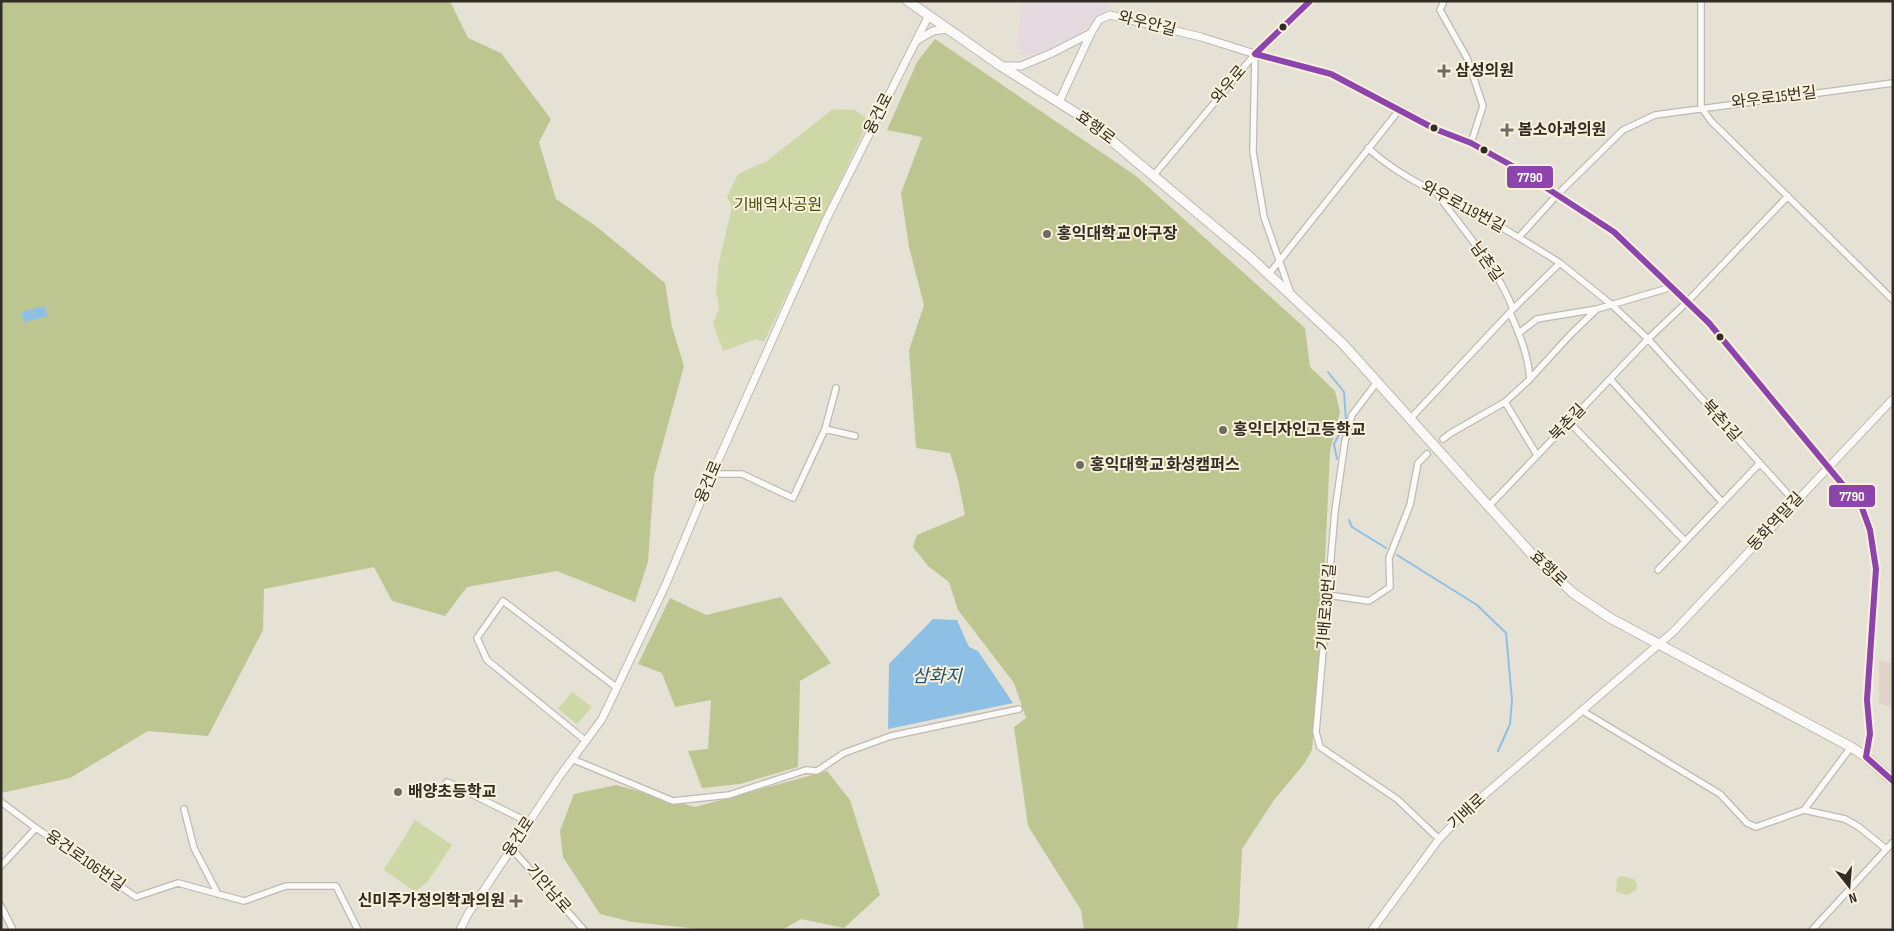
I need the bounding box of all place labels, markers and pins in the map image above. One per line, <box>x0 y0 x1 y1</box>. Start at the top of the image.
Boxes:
unlabelled marker <box>1278 22 1288 32</box>
place label: 삼성의원 <box>1455 62 1514 81</box>
marker: 삼성의원 <box>1437 64 1451 78</box>
place label: 봄소아과의원 <box>1518 121 1606 140</box>
unlabelled marker <box>1429 123 1439 133</box>
marker: 봄소아과의원 <box>1500 123 1514 137</box>
unlabelled marker <box>1479 145 1489 155</box>
place label: 홍익대학교 야구장 <box>1057 224 1178 244</box>
marker: 홍익대학교 야구장 <box>1041 228 1053 240</box>
unlabelled marker <box>1715 332 1725 342</box>
place label: 홍익디자인고등학교 <box>1233 420 1366 440</box>
marker: 홍익디자인고등학교 <box>1217 424 1229 436</box>
place label: 홍익대학교 화성캠퍼스 <box>1090 455 1240 475</box>
marker: 홍익대학교 화성캠퍼스 <box>1074 459 1086 471</box>
place label: 배양초등학교 <box>408 782 497 802</box>
marker: 배양초등학교 <box>392 786 404 798</box>
place label: 신미주가정의학과의원 <box>358 891 505 911</box>
marker: 신미주가정의학과의원 <box>509 894 523 908</box>

